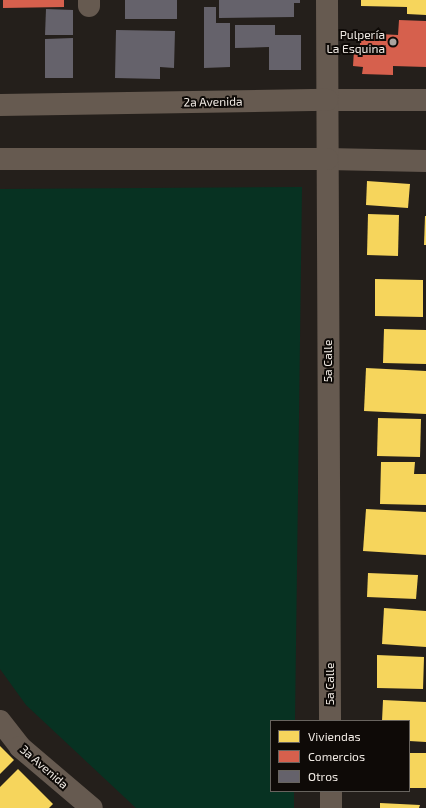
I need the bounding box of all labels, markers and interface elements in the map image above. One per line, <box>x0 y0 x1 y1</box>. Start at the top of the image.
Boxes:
place label: Pulpería La Esquina <box>327 28 385 56</box>
marker: Pulpería La Esquina <box>388 37 398 47</box>
street label: 2a Avenida <box>183 94 243 110</box>
street label: 5a Calle <box>321 340 335 382</box>
street label: 5a Calle <box>323 663 337 705</box>
legend <box>270 720 410 792</box>
text: Viviendas <box>308 729 361 743</box>
street label: 3a Avenida <box>17 742 71 792</box>
text: Comercios <box>308 749 365 763</box>
text: Otros <box>308 769 338 783</box>

